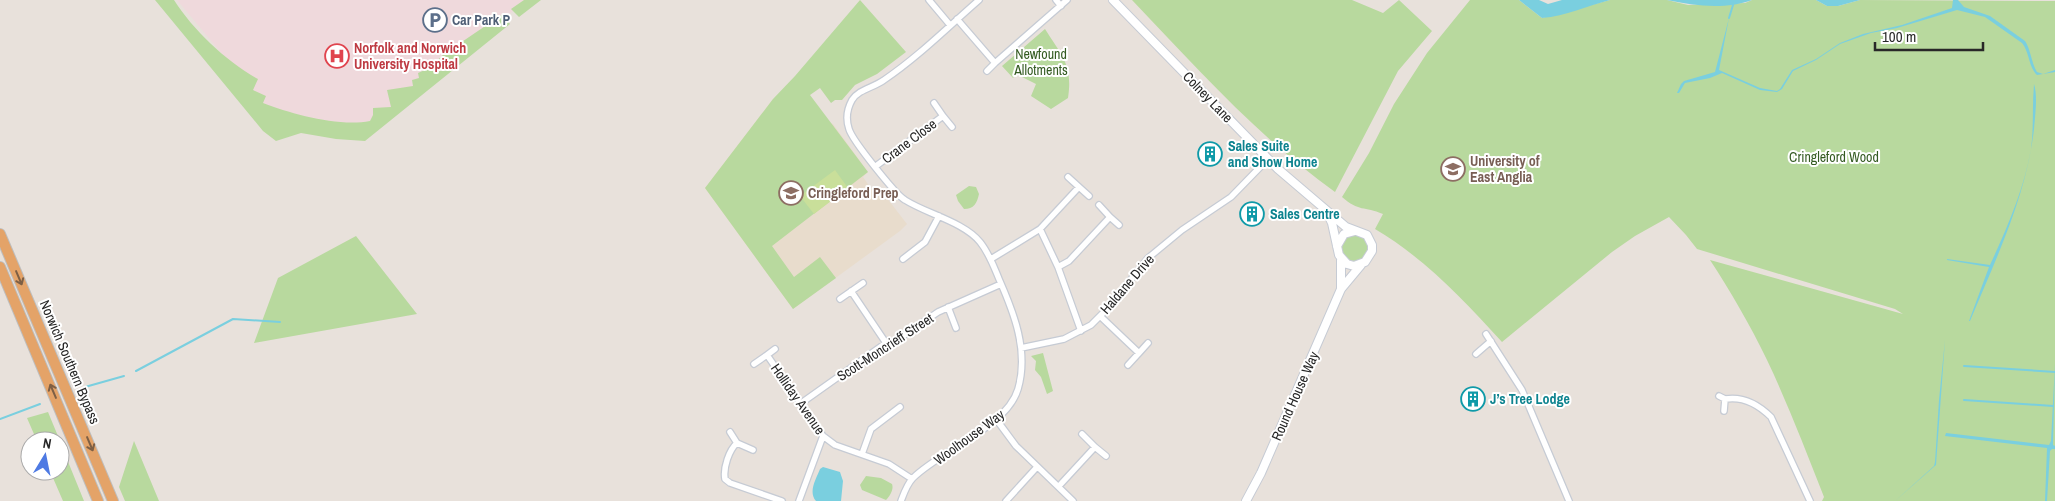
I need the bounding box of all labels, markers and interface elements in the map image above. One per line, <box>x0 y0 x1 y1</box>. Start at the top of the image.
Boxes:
parking icon: Car Park P <box>422 7 448 33</box>
place label: Car Park P <box>452 11 510 29</box>
scale bar <box>1875 20 1982 52</box>
text: 100 m <box>1882 26 1916 47</box>
place label: Norfolk and Norwich University Hospital <box>354 39 466 73</box>
hospital icon: Norfolk and Norwich University Hospital <box>324 43 350 69</box>
park label: Newfound Allotments <box>1013 45 1068 79</box>
street label: Colney Lane <box>1179 68 1237 126</box>
street label: Crane Close <box>878 115 940 167</box>
place label: Sales Suite and Show Home <box>1228 137 1317 171</box>
building icon: Sales Suite and Show Home <box>1197 141 1223 167</box>
park label: Cringleford Wood <box>1789 148 1879 166</box>
place label: University of East Anglia <box>1470 152 1540 186</box>
school or university icon: University of East Anglia <box>1440 156 1466 182</box>
school or university icon: Cringleford Prep <box>778 180 804 206</box>
place label: Cringleford Prep <box>808 184 899 202</box>
building icon: Sales Centre <box>1239 201 1265 227</box>
place label: Sales Centre <box>1270 205 1340 223</box>
street label: Haldane Drive <box>1096 250 1158 318</box>
one-way arrow <box>15 270 25 285</box>
street label: Norwich Southern Bypass <box>36 297 104 427</box>
street label: Scott-Moncrieff Street <box>833 309 937 385</box>
street label: Round House Way <box>1267 348 1323 443</box>
street label: Holliday Avenue <box>767 360 829 438</box>
one-way arrow <box>47 384 57 399</box>
building icon: J’s Tree Lodge <box>1460 386 1486 412</box>
place label: J’s Tree Lodge <box>1490 390 1570 408</box>
street label: Woolhouse Way <box>930 405 1008 469</box>
north arrow <box>20 431 70 481</box>
text: N <box>42 434 53 453</box>
one-way arrow <box>85 436 95 451</box>

